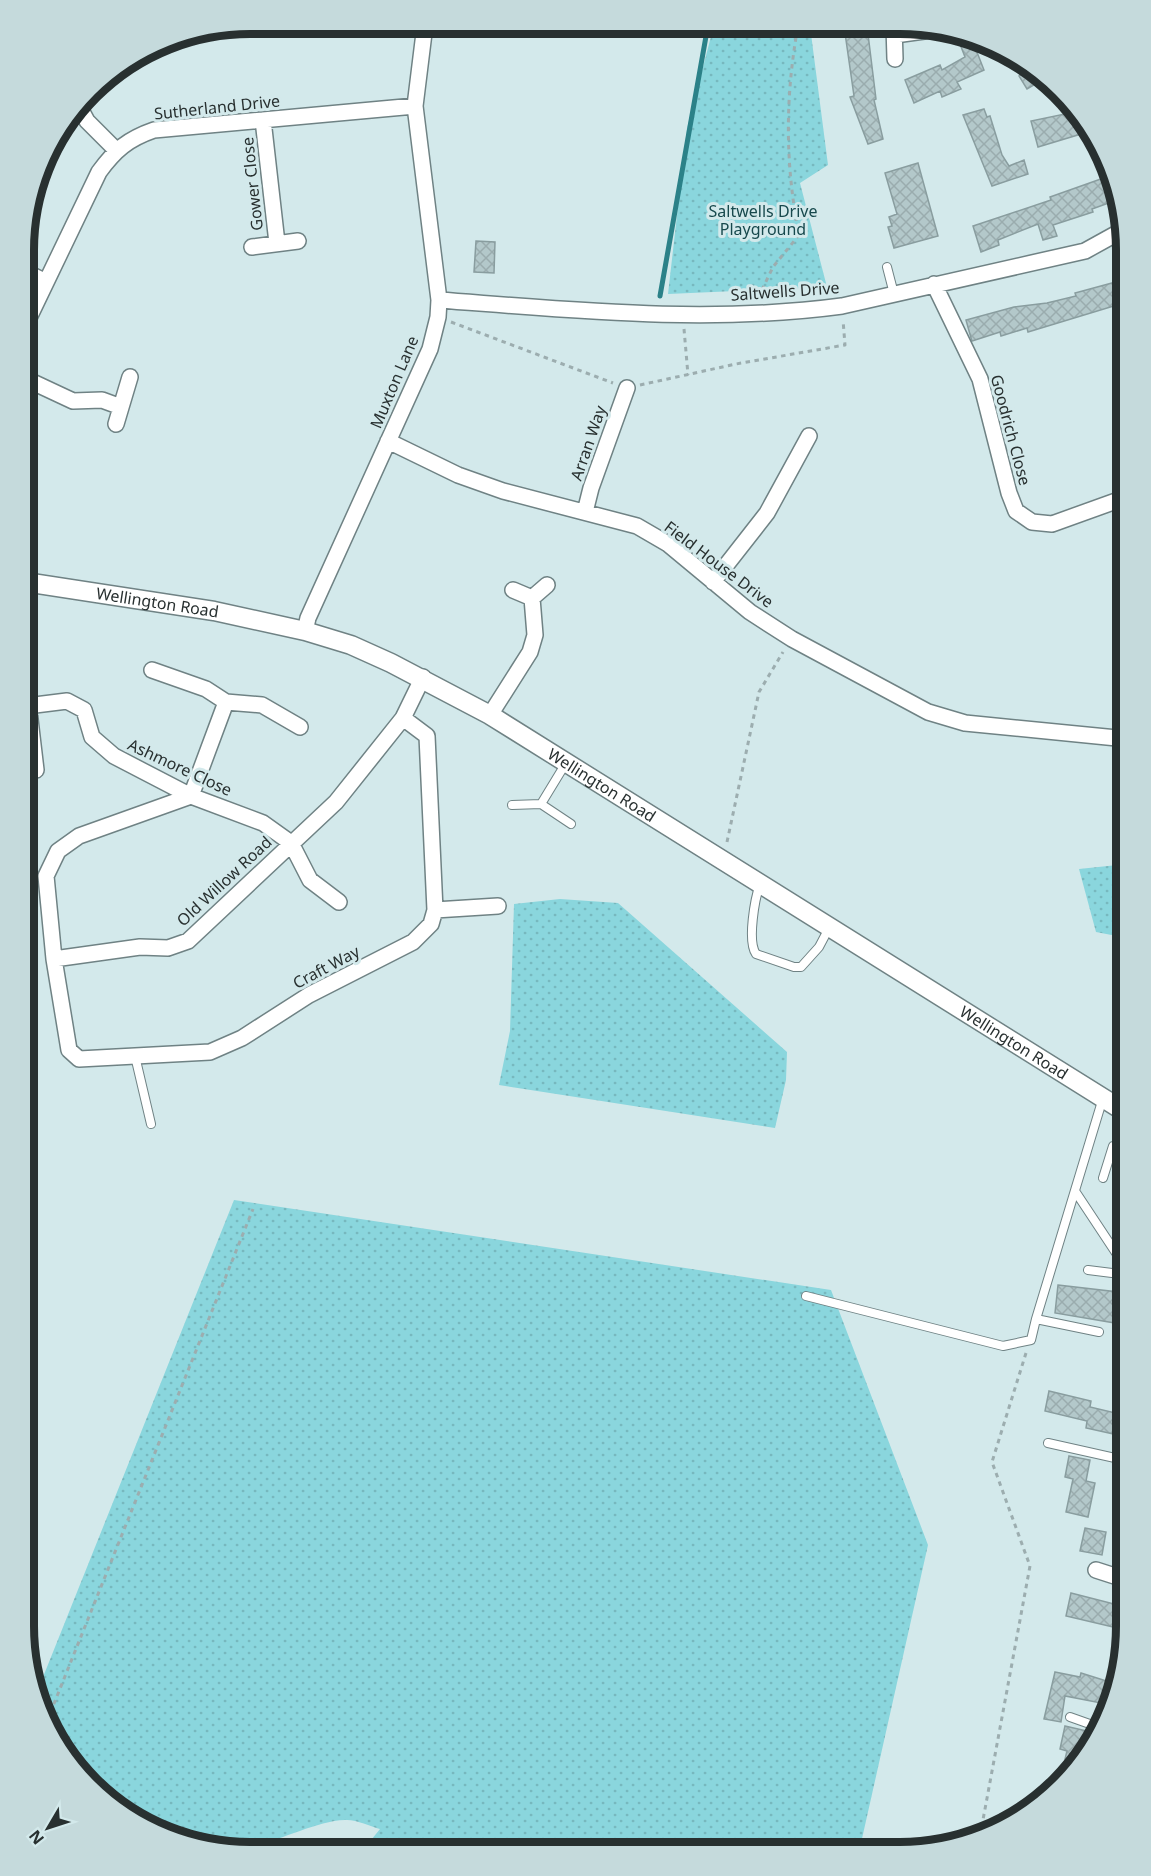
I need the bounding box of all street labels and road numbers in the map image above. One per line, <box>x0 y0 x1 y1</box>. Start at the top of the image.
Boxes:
street label: Sutherland Drive <box>153 89 281 125</box>
street label: Gower Close <box>236 136 268 232</box>
street label: Saltwells Drive <box>730 276 840 306</box>
street label: Muxton Lane <box>365 332 423 432</box>
street label: Goodrich Close <box>986 372 1036 488</box>
street label: Arran Way <box>565 402 611 483</box>
street label: Field House Drive <box>660 516 778 612</box>
street label: Wellington Road <box>95 582 220 623</box>
street label: Ashmore Close <box>124 733 236 801</box>
street label: Wellington Road <box>544 743 660 827</box>
street label: Old Willow Road <box>172 831 276 931</box>
street label: Craft Way <box>289 940 364 994</box>
street label: Wellington Road <box>956 1000 1072 1084</box>

